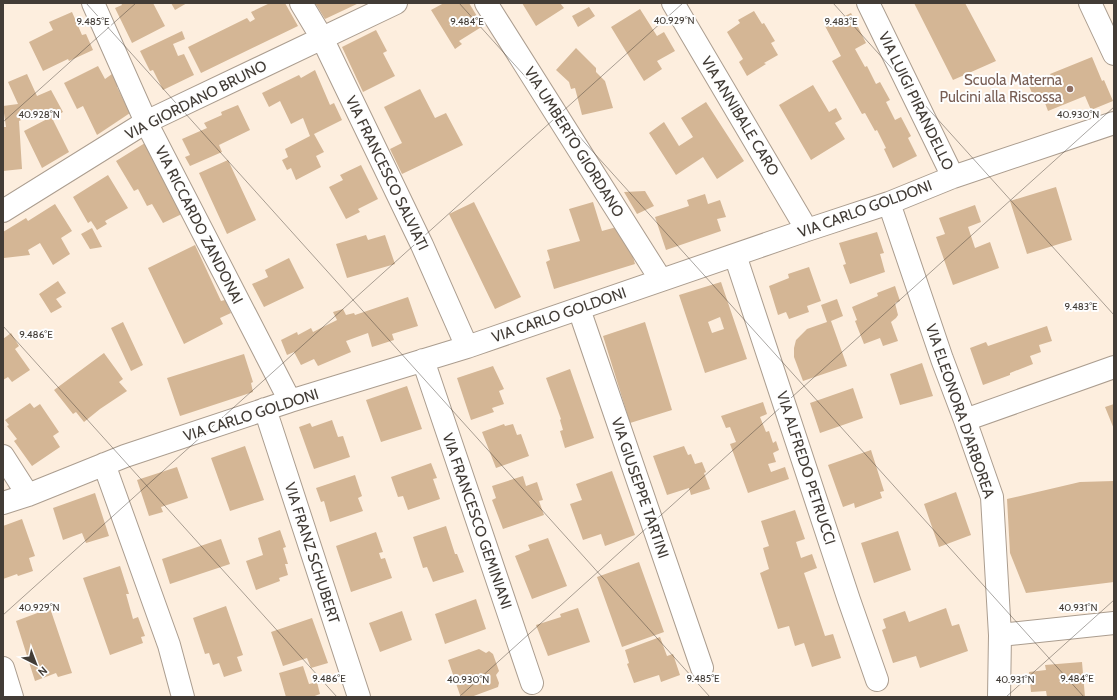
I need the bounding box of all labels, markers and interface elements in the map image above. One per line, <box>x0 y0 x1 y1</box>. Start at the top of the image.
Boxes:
text: 40.929°N <box>653 14 695 27</box>
text: 9.485°E <box>76 15 110 28</box>
text: 9.484°E <box>450 15 484 28</box>
text: 9.483°E <box>824 15 858 28</box>
street label: VIA LUIGI PIRANDELLO <box>875 29 957 173</box>
street label: VIA ANNIBALE CARO <box>697 53 783 179</box>
street label: VIA GIORDANO BRUNO <box>122 56 270 144</box>
street label: VIA UMBERTO GIORDANO <box>520 64 628 220</box>
place label: Scuola Materna Pulcini alla Riscossa <box>939 71 1063 106</box>
marker: Scuola Materna Pulcini alla Riscossa <box>1065 84 1075 94</box>
street label: VIA FRANCESCO SALVIATI <box>342 93 432 253</box>
text: 40.928°N <box>18 108 60 121</box>
text: 40.930°N <box>1057 108 1099 121</box>
street label: VIA RICCARDO ZANDONAI <box>151 143 247 307</box>
street label: VIA CARLO GOLDONI <box>796 176 934 242</box>
street label: VIA CARLO GOLDONI <box>489 284 629 346</box>
text: 9.483°E <box>1064 300 1098 313</box>
street label: VIA ELEONORA D'ARBOREA <box>922 322 999 501</box>
text: 9.486°E <box>19 328 53 341</box>
street label: VIA CARLO GOLDONI <box>181 385 321 445</box>
street label: VIA ALFREDO PETRUCCI <box>773 389 839 547</box>
street label: VIA GIUSEPPE TARTINI <box>607 415 673 561</box>
street label: VIA FRANCESCO GEMINIANI <box>438 431 516 611</box>
street label: VIA FRANZ SCHUBERT <box>281 480 343 626</box>
text: 40.929°N <box>18 601 60 614</box>
text: 40.931°N <box>1059 601 1097 614</box>
north arrow <box>16 644 56 684</box>
text: N <box>35 664 50 679</box>
text: 9.486°E <box>312 672 346 685</box>
text: 9.485°E <box>686 672 720 685</box>
text: 9.484°E <box>1060 672 1094 685</box>
text: 40.930°N <box>447 673 489 686</box>
text: 40.931°N <box>996 673 1034 686</box>

